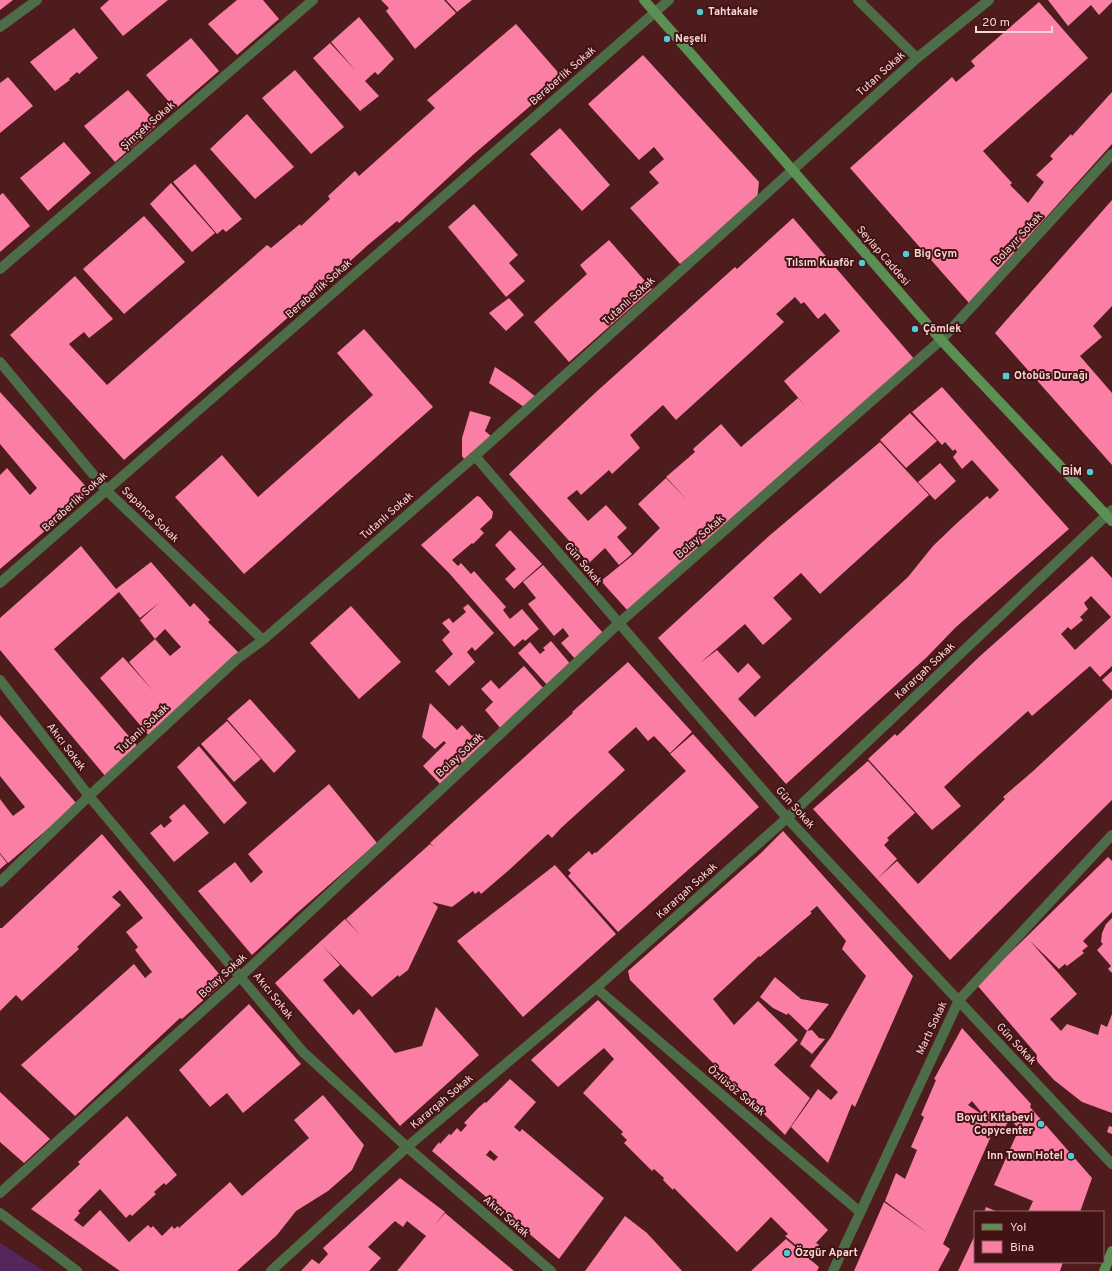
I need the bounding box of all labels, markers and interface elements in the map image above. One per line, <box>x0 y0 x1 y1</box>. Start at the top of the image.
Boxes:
place label: Tahtakale <box>708 5 758 19</box>
marker: Tahtakale <box>695 7 705 17</box>
scale bar <box>976 8 1052 34</box>
text: 20 m <box>982 15 1010 31</box>
place label: Neşeli <box>675 32 707 46</box>
marker: Neşeli <box>662 34 672 44</box>
street label: Beraberlik Sokak <box>527 43 599 109</box>
street label: Tutan Sokak <box>854 48 908 99</box>
street label: Şimşek Sokak <box>118 98 178 154</box>
street label: Bolayır Sokak <box>990 209 1046 268</box>
street label: Seylap Caddesi <box>853 223 913 289</box>
place label: Big Gym <box>914 247 957 261</box>
marker: Big Gym <box>901 249 911 259</box>
street label: Beraberlik Sokak <box>283 256 355 322</box>
place label: Tılsım Kuaför <box>786 256 854 270</box>
marker: Tılsım Kuaför <box>857 258 867 268</box>
street label: Tutanlı Sokak <box>600 274 658 328</box>
place label: Çömlek <box>923 322 961 336</box>
marker: Çömlek <box>910 324 920 334</box>
place label: Otobüs Durağı <box>1014 369 1088 383</box>
marker: Otobüs Durağı <box>1001 371 1011 381</box>
place label: BİM <box>1062 464 1082 479</box>
marker: BİM <box>1085 467 1095 477</box>
street label: Beraberlik Sokak <box>39 469 111 535</box>
street label: Sapanca Sokak <box>118 484 182 546</box>
street label: Tutanlı Sokak <box>357 489 417 543</box>
street label: Bolay Sokak <box>673 512 727 562</box>
street label: Gün Sokak <box>561 539 605 589</box>
street label: Karargah Sokak <box>892 639 958 703</box>
street label: Tutanlı Sokak <box>114 701 172 757</box>
street label: Akıcı Sokak <box>43 720 89 774</box>
street label: Bolay Sokak <box>433 729 487 781</box>
street label: Gün Sokak <box>772 784 818 832</box>
street label: Karargah Sokak <box>653 860 721 922</box>
street label: Bolay Sokak <box>196 951 250 1001</box>
street label: Akıcı Sokak <box>250 970 296 1023</box>
street label: Martı Sokak <box>913 999 951 1057</box>
street label: Gün Sokak <box>993 1020 1039 1068</box>
street label: Özlüsöz Sokak <box>704 1062 769 1119</box>
street label: Karargah Sokak <box>408 1072 476 1132</box>
place label: Boyut Kitabevi Copycenter <box>957 1111 1033 1138</box>
marker: Boyut Kitabevi Copycenter <box>1036 1119 1046 1129</box>
place label: Inn Town Hotel <box>987 1149 1063 1163</box>
marker: Inn Town Hotel <box>1066 1151 1076 1161</box>
street label: Akıcı Sokak <box>480 1193 532 1241</box>
legend <box>974 1211 1104 1263</box>
text: Yol <box>1010 1220 1026 1236</box>
text: Bina <box>1010 1240 1034 1256</box>
place label: Özgür Apart <box>795 1245 858 1260</box>
marker: Özgür Apart <box>782 1248 792 1258</box>

